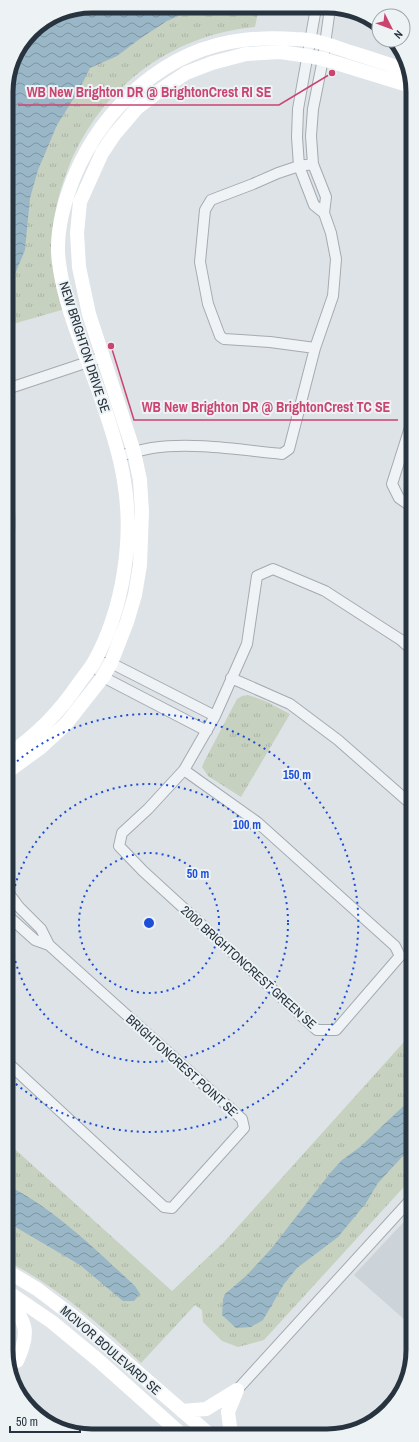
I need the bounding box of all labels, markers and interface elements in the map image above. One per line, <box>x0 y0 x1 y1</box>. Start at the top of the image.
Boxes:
north arrow <box>371 8 411 48</box>
text: N <box>391 28 406 42</box>
callout: WB New Brighton DR @ BrightonCrest RI SE <box>18 79 279 105</box>
text: WB New Brighton DR @ BrightonCrest RI SE <box>27 83 272 101</box>
street label: NEW BRIGHTON DRIVE SE <box>55 280 114 415</box>
callout: WB New Brighton DR @ BrightonCrest TC SE <box>134 394 398 420</box>
text: WB New Brighton DR @ BrightonCrest TC SE <box>142 398 391 416</box>
text: 150 m <box>283 767 311 783</box>
text: 100 m <box>233 817 261 833</box>
text: 50 m <box>187 866 209 882</box>
street label: 2000 BRIGHTONCREST GREEN SE <box>177 902 320 1033</box>
centre of rings <box>142 916 156 930</box>
street label: BRIGHTONCREST POINT SE <box>122 1011 241 1120</box>
street label: MCIVOR BOULEVARD SE <box>57 1302 164 1399</box>
scale bar <box>10 1408 80 1434</box>
text: 50 m <box>16 1414 38 1430</box>

